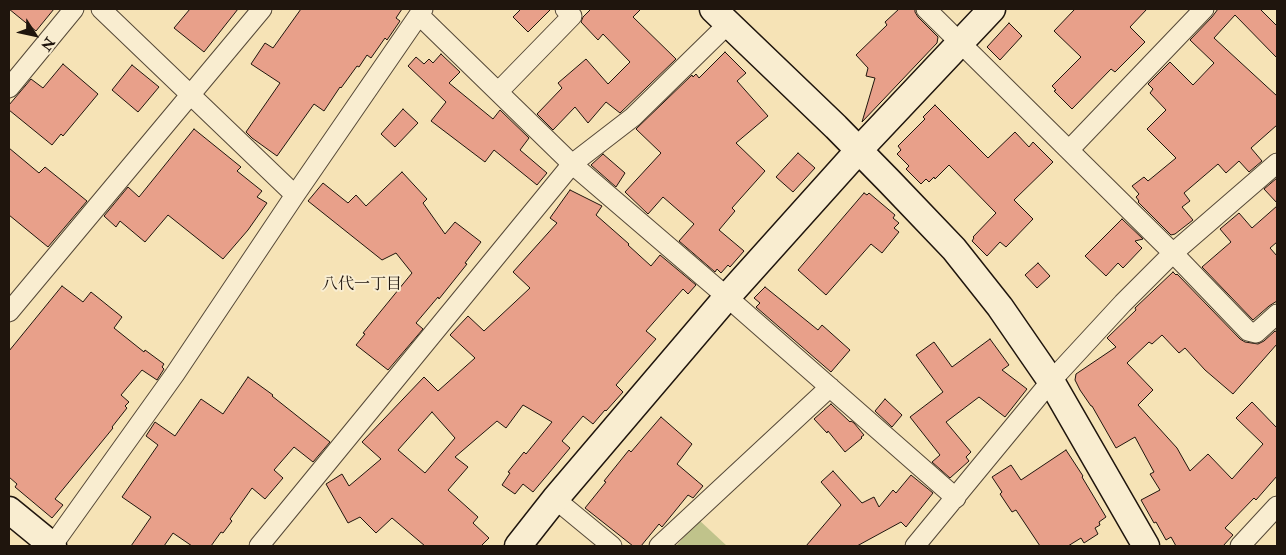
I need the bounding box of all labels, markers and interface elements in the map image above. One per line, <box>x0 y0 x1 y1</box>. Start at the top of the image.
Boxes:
north arrow <box>10 10 60 60</box>
text: N <box>37 34 58 54</box>
district label: 八代一丁目 <box>322 276 402 296</box>

